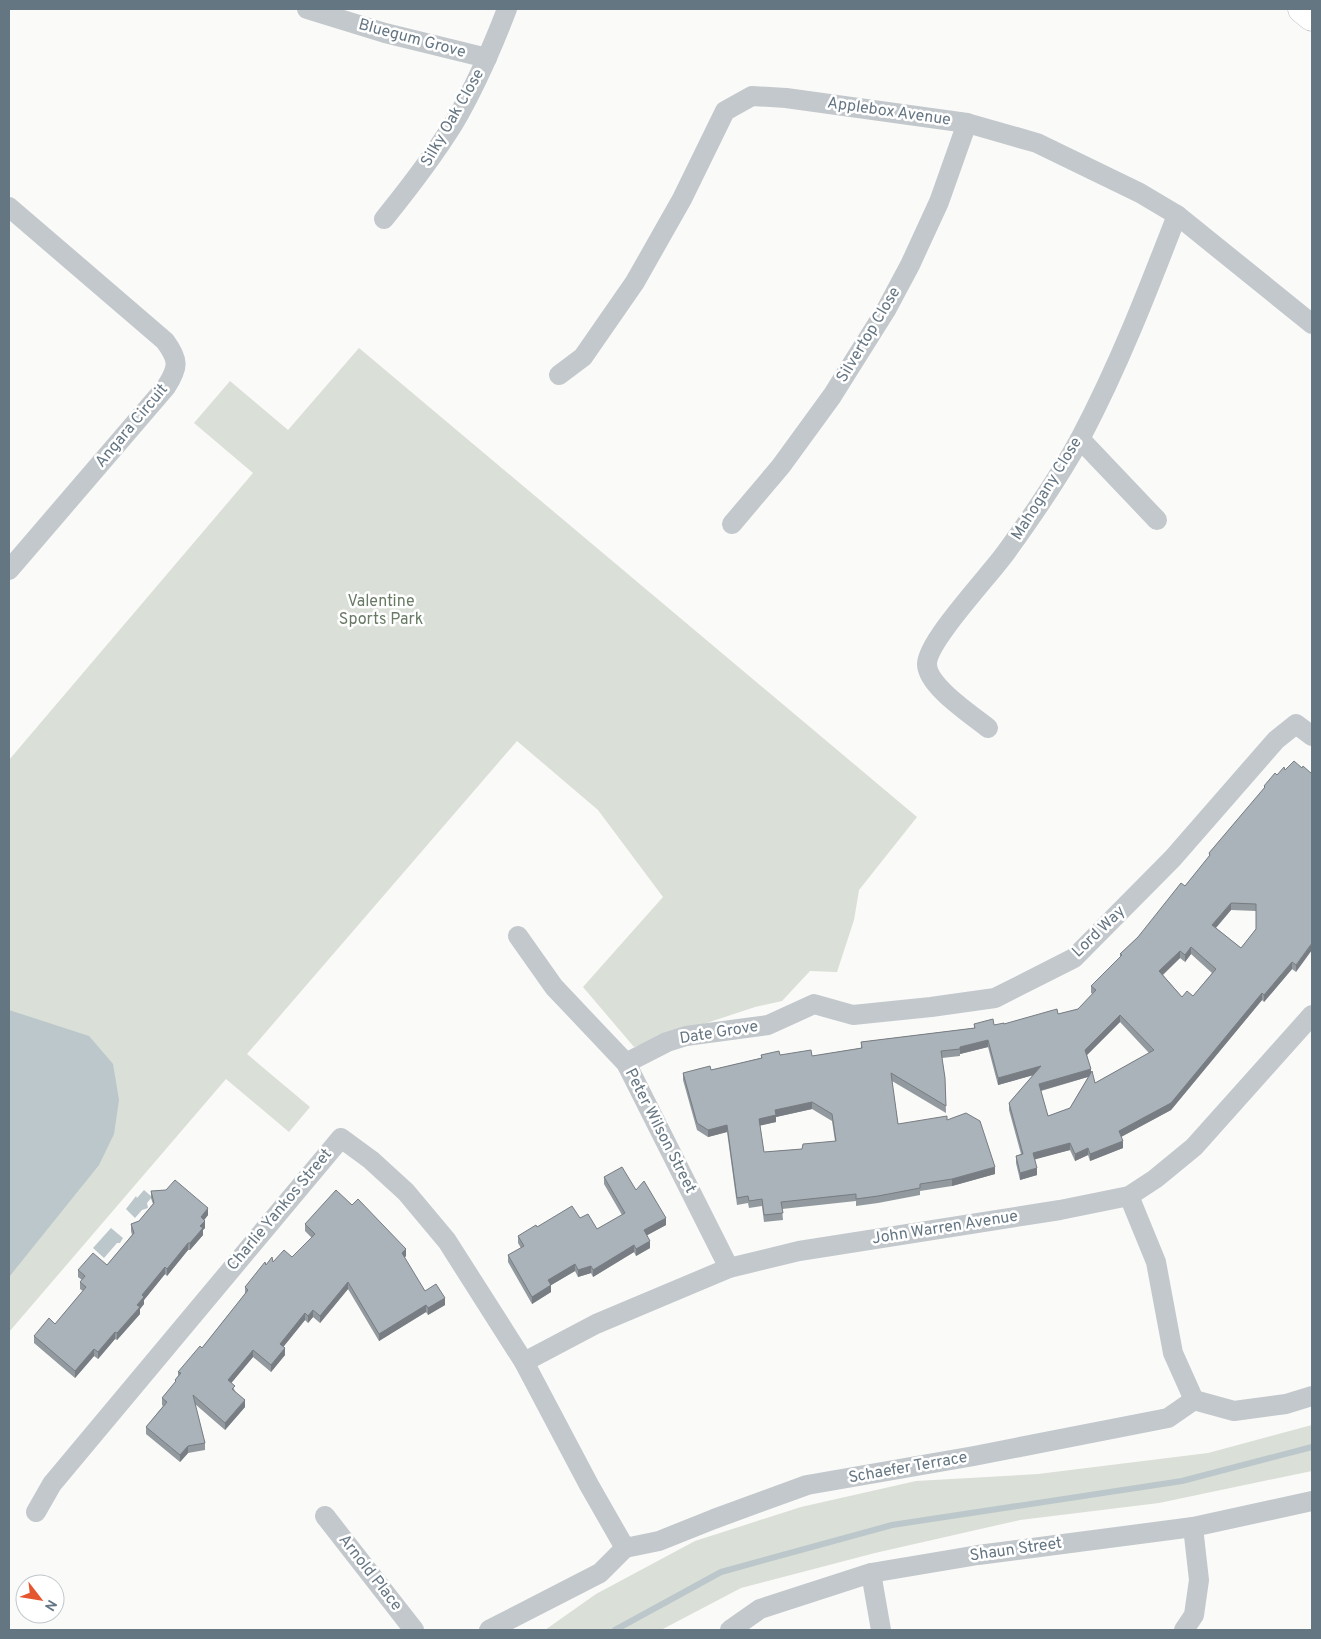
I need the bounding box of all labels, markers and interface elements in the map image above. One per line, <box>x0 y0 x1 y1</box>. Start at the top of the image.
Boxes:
street label: Bluegum Grove <box>356 15 468 63</box>
street label: Silky Oak Close <box>417 66 489 170</box>
street label: Applebox Avenue <box>826 93 952 131</box>
street label: Silvertop Close <box>833 284 905 386</box>
street label: Angara Circuit <box>91 380 173 472</box>
street label: Mahogany Close <box>1007 434 1087 544</box>
park label: Valentine Sports Park <box>339 592 423 630</box>
street label: Lord Way <box>1068 902 1130 962</box>
street label: Date Grove <box>678 1017 760 1049</box>
street label: Peter Wilson Street <box>620 1065 700 1197</box>
street label: Charlie Yankos Street <box>223 1145 337 1275</box>
street label: John Warren Avenue <box>871 1207 1019 1249</box>
street label: Schaefer Terrace <box>847 1448 969 1488</box>
street label: Arnold Place <box>334 1531 406 1615</box>
street label: Shaun Street <box>969 1534 1063 1566</box>
north arrow <box>15 1574 65 1624</box>
text: N <box>40 1596 60 1614</box>

